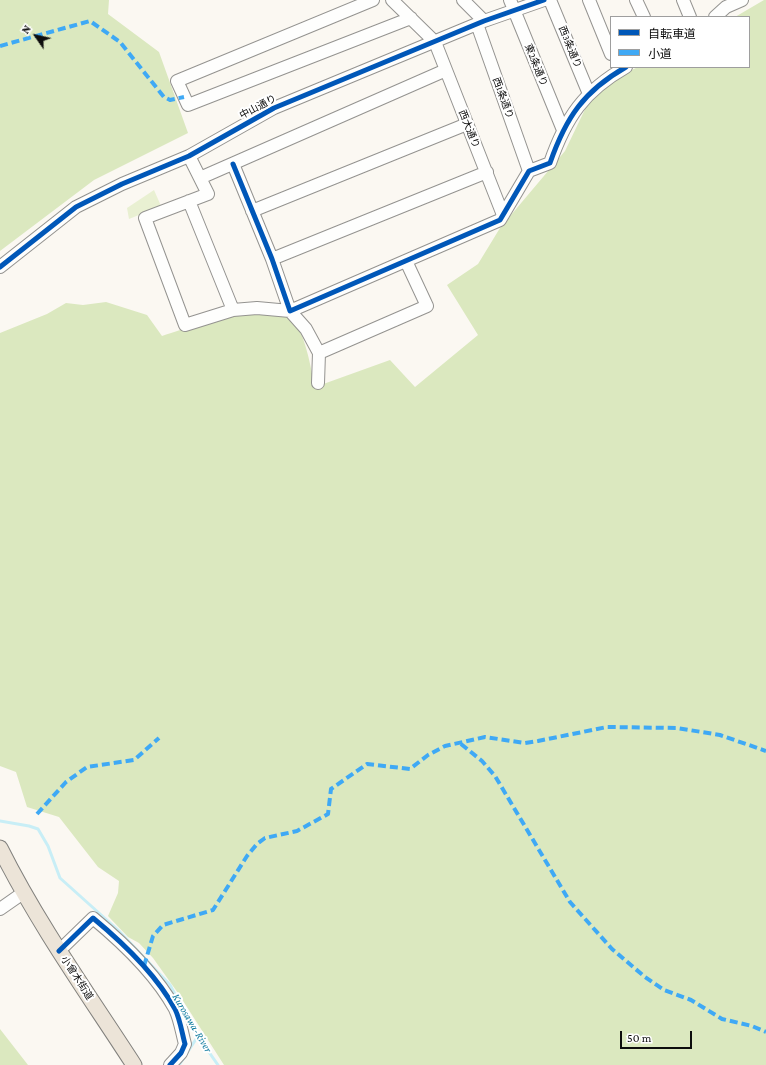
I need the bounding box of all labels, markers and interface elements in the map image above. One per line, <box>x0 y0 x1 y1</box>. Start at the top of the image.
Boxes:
north arrow <box>16 16 56 56</box>
legend <box>610 16 750 68</box>
text: N <box>19 23 33 36</box>
street label: 西3条通り <box>556 24 584 70</box>
text: 自転車道 <box>648 27 696 41</box>
street label: 東2条通り <box>522 42 550 88</box>
text: 小道 <box>648 47 672 61</box>
street label: 西1条通り <box>490 76 516 120</box>
street label: 中山通り <box>238 92 278 122</box>
street label: 西大通り <box>456 108 482 150</box>
street label: 小曾木街道 <box>58 954 96 1002</box>
water label: Kurosawa-River <box>169 991 215 1055</box>
scale bar <box>622 1023 694 1049</box>
text: 50 m <box>627 1031 651 1045</box>

